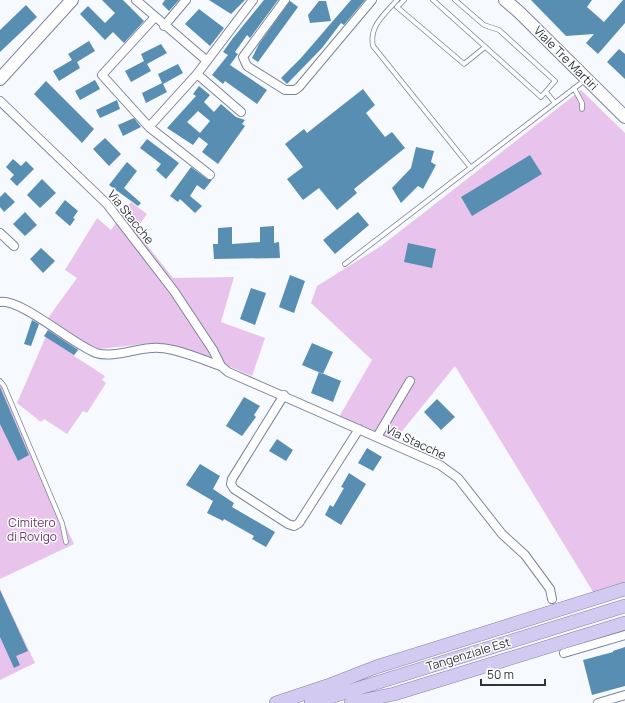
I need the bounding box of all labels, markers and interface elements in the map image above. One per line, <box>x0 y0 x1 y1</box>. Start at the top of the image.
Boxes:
street label: Viale Tre Martiri <box>530 22 602 94</box>
street label: Via Stacche <box>104 186 158 248</box>
street label: Via Stacche <box>383 421 449 463</box>
park label: Cimitero di Rovigo <box>7 514 57 545</box>
street label: Tangenziale Est <box>424 633 512 675</box>
scale bar <box>481 661 545 687</box>
text: 50 m <box>487 666 514 683</box>

